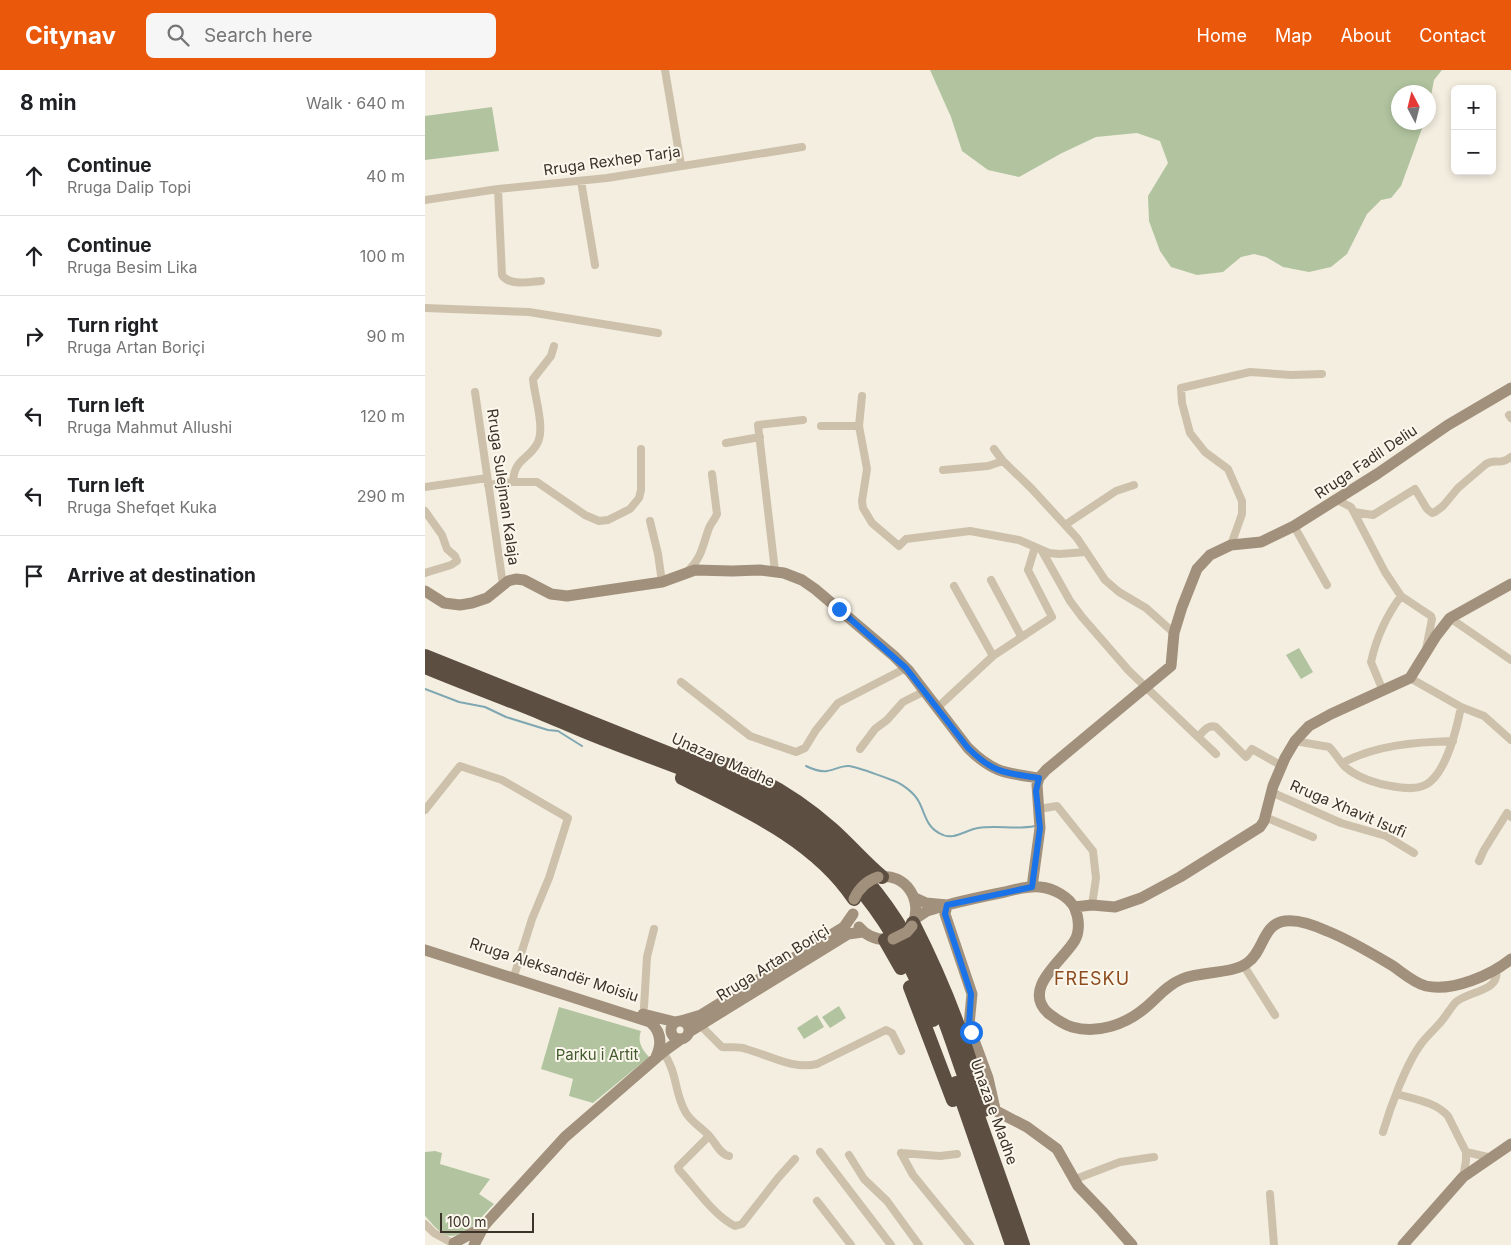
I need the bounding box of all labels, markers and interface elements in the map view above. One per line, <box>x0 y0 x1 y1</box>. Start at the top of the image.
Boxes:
search box <box>146 13 496 58</box>
text: Citynav <box>25 21 116 50</box>
icon: search <box>164 21 192 49</box>
text: Search here <box>204 24 313 47</box>
text: Home <box>1197 25 1247 46</box>
text: Map <box>1275 25 1312 46</box>
text: About <box>1340 25 1391 46</box>
text: Contact <box>1419 25 1486 46</box>
north arrow <box>1391 85 1436 130</box>
map controls <box>1451 85 1496 175</box>
button: + <box>1451 85 1496 130</box>
text: 8 min <box>20 90 77 115</box>
text: Walk · 640 m <box>306 93 405 113</box>
button: − <box>1451 130 1496 175</box>
street label: Rruga Rexhep Tarja <box>542 141 682 180</box>
text: Continue <box>67 154 152 177</box>
icon: ahead <box>20 162 48 190</box>
text: 40 m <box>366 166 405 186</box>
text: Rruga Dalip Topi <box>67 177 191 197</box>
text: Continue <box>67 234 152 257</box>
icon: ahead <box>20 242 48 270</box>
text: 100 m <box>360 246 405 266</box>
text: Rruga Besim Lika <box>67 257 197 277</box>
text: Turn right <box>67 314 158 337</box>
icon: right <box>20 322 48 350</box>
text: 90 m <box>366 326 405 346</box>
text: Rruga Artan Boriçi <box>67 337 205 357</box>
text: Turn left <box>67 394 145 417</box>
icon: left <box>20 402 48 430</box>
text: 120 m <box>360 406 405 426</box>
street label: Rruga Sulejman Kalaja <box>483 407 524 566</box>
text: Rruga Mahmut Allushi <box>67 417 232 437</box>
street label: Rruga Fadil Deliu <box>1311 420 1420 503</box>
text: Turn left <box>67 474 145 497</box>
icon: left <box>20 482 48 510</box>
text: 290 m <box>357 486 405 506</box>
text: Rruga Shefqet Kuka <box>67 497 217 517</box>
icon: arrive <box>20 562 48 590</box>
text: Arrive at destination <box>67 564 256 587</box>
route end <box>828 598 851 621</box>
street label: Unaza e Madhe <box>669 728 778 791</box>
street label: Rruga Xhavit Isufi <box>1287 775 1409 842</box>
street label: Rruga Artan Boriçi <box>713 920 833 1005</box>
street label: Rruga Aleksandër Moisiu <box>467 933 641 1006</box>
district label: FRESKU <box>1054 968 1130 989</box>
route start <box>960 1021 983 1044</box>
park label: Parku i Artit <box>556 1045 638 1064</box>
street label: Unaza e Madhe <box>967 1056 1022 1167</box>
scale bar <box>440 1210 534 1233</box>
text: 100 m <box>447 1213 487 1230</box>

